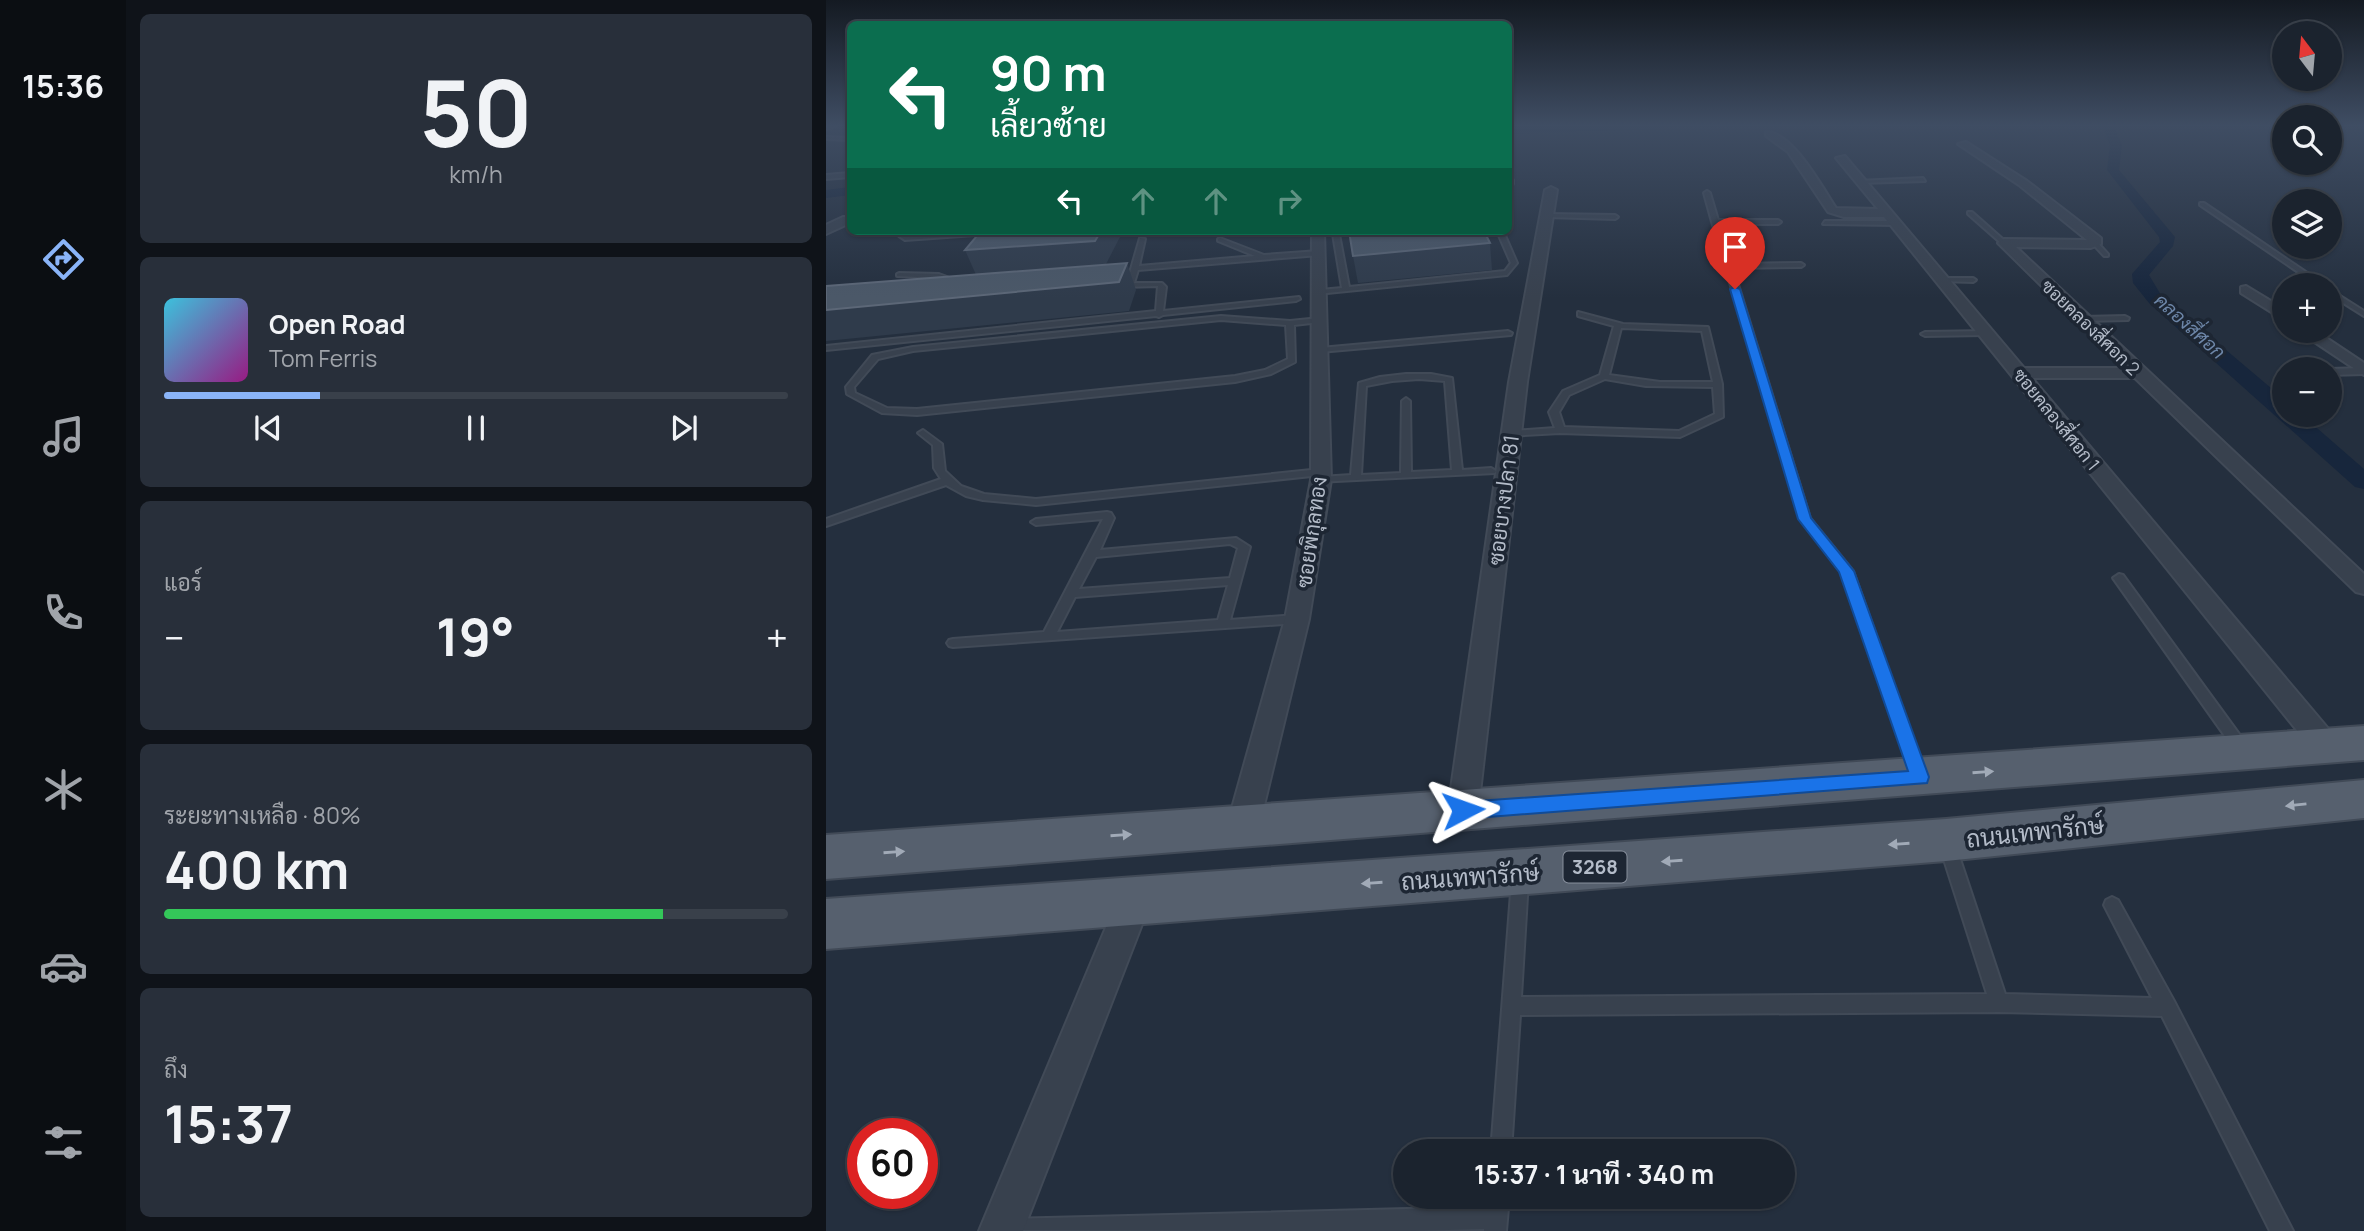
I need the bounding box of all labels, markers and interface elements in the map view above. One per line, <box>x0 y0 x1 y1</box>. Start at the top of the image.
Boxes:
north arrow <box>2272 21 2342 91</box>
map controls <box>2272 21 2342 427</box>
text: 90 m <box>990 39 1107 106</box>
icon: left <box>875 49 966 140</box>
text: 50 <box>419 50 533 174</box>
text: 15:36 <box>22 64 104 108</box>
text: เลี้ยวซ้าย <box>990 103 1107 147</box>
button: search <box>2272 105 2342 175</box>
text: km/h <box>449 158 503 190</box>
icon: left <box>1051 182 1089 220</box>
icon: ahead <box>1124 182 1162 220</box>
icon: ahead <box>1197 182 1235 220</box>
icon: right <box>1270 182 1308 220</box>
button: layers <box>2272 189 2342 259</box>
pin <box>1705 217 1765 289</box>
icon: arrive <box>1716 228 1754 266</box>
icon: directions <box>39 235 88 284</box>
street label: ซอยคลองสี่ศอก 2 <box>2037 272 2147 380</box>
button: + <box>2272 273 2342 343</box>
water label: คลองสี่ศอก <box>2149 284 2234 365</box>
text: Open Road <box>269 306 405 342</box>
text: Tom Ferris <box>269 342 377 374</box>
button: − <box>2272 357 2342 427</box>
street label: ซอยคลองสี่ศอก 1 <box>2008 361 2108 475</box>
icon: previous <box>249 409 287 447</box>
icon: pause <box>457 409 495 447</box>
icon: next <box>665 409 703 447</box>
icon: music <box>39 412 88 461</box>
street label: ซอยบางปลา 81 <box>1481 433 1525 567</box>
street label: ซอยพิกุลทอง <box>1289 474 1334 590</box>
text: แอร์ <box>164 566 202 598</box>
icon: phone <box>39 588 88 637</box>
text: 19° <box>436 601 515 672</box>
text: − <box>164 611 185 663</box>
text: + <box>766 611 788 663</box>
icon: climate <box>39 765 88 814</box>
one-way arrow <box>1972 766 1994 777</box>
position arrow <box>1426 773 1500 847</box>
text: ระยะทางเหลือ · 80% <box>164 799 361 831</box>
one-way arrow <box>2285 800 2307 811</box>
street label: ถนนเทพารักษ์ <box>1964 807 2106 855</box>
one-way arrow <box>1110 829 1132 840</box>
text: 400 km <box>164 834 349 905</box>
one-way arrow <box>1888 839 1910 850</box>
one-way arrow <box>883 846 905 857</box>
road number: 3268 <box>1564 852 1626 882</box>
street label: ถนนเทพารักษ์ <box>1400 855 1541 897</box>
one-way arrow <box>1661 856 1683 867</box>
one-way arrow <box>1361 878 1383 889</box>
icon: car <box>39 942 88 991</box>
text: ถึง <box>164 1053 188 1085</box>
text: 15:37 <box>164 1088 293 1159</box>
icon: filters <box>39 1118 88 1167</box>
speed limit sign: 60 <box>847 1118 938 1209</box>
text: 15:37 · 1 นาที · 340 m <box>1474 1156 1714 1192</box>

